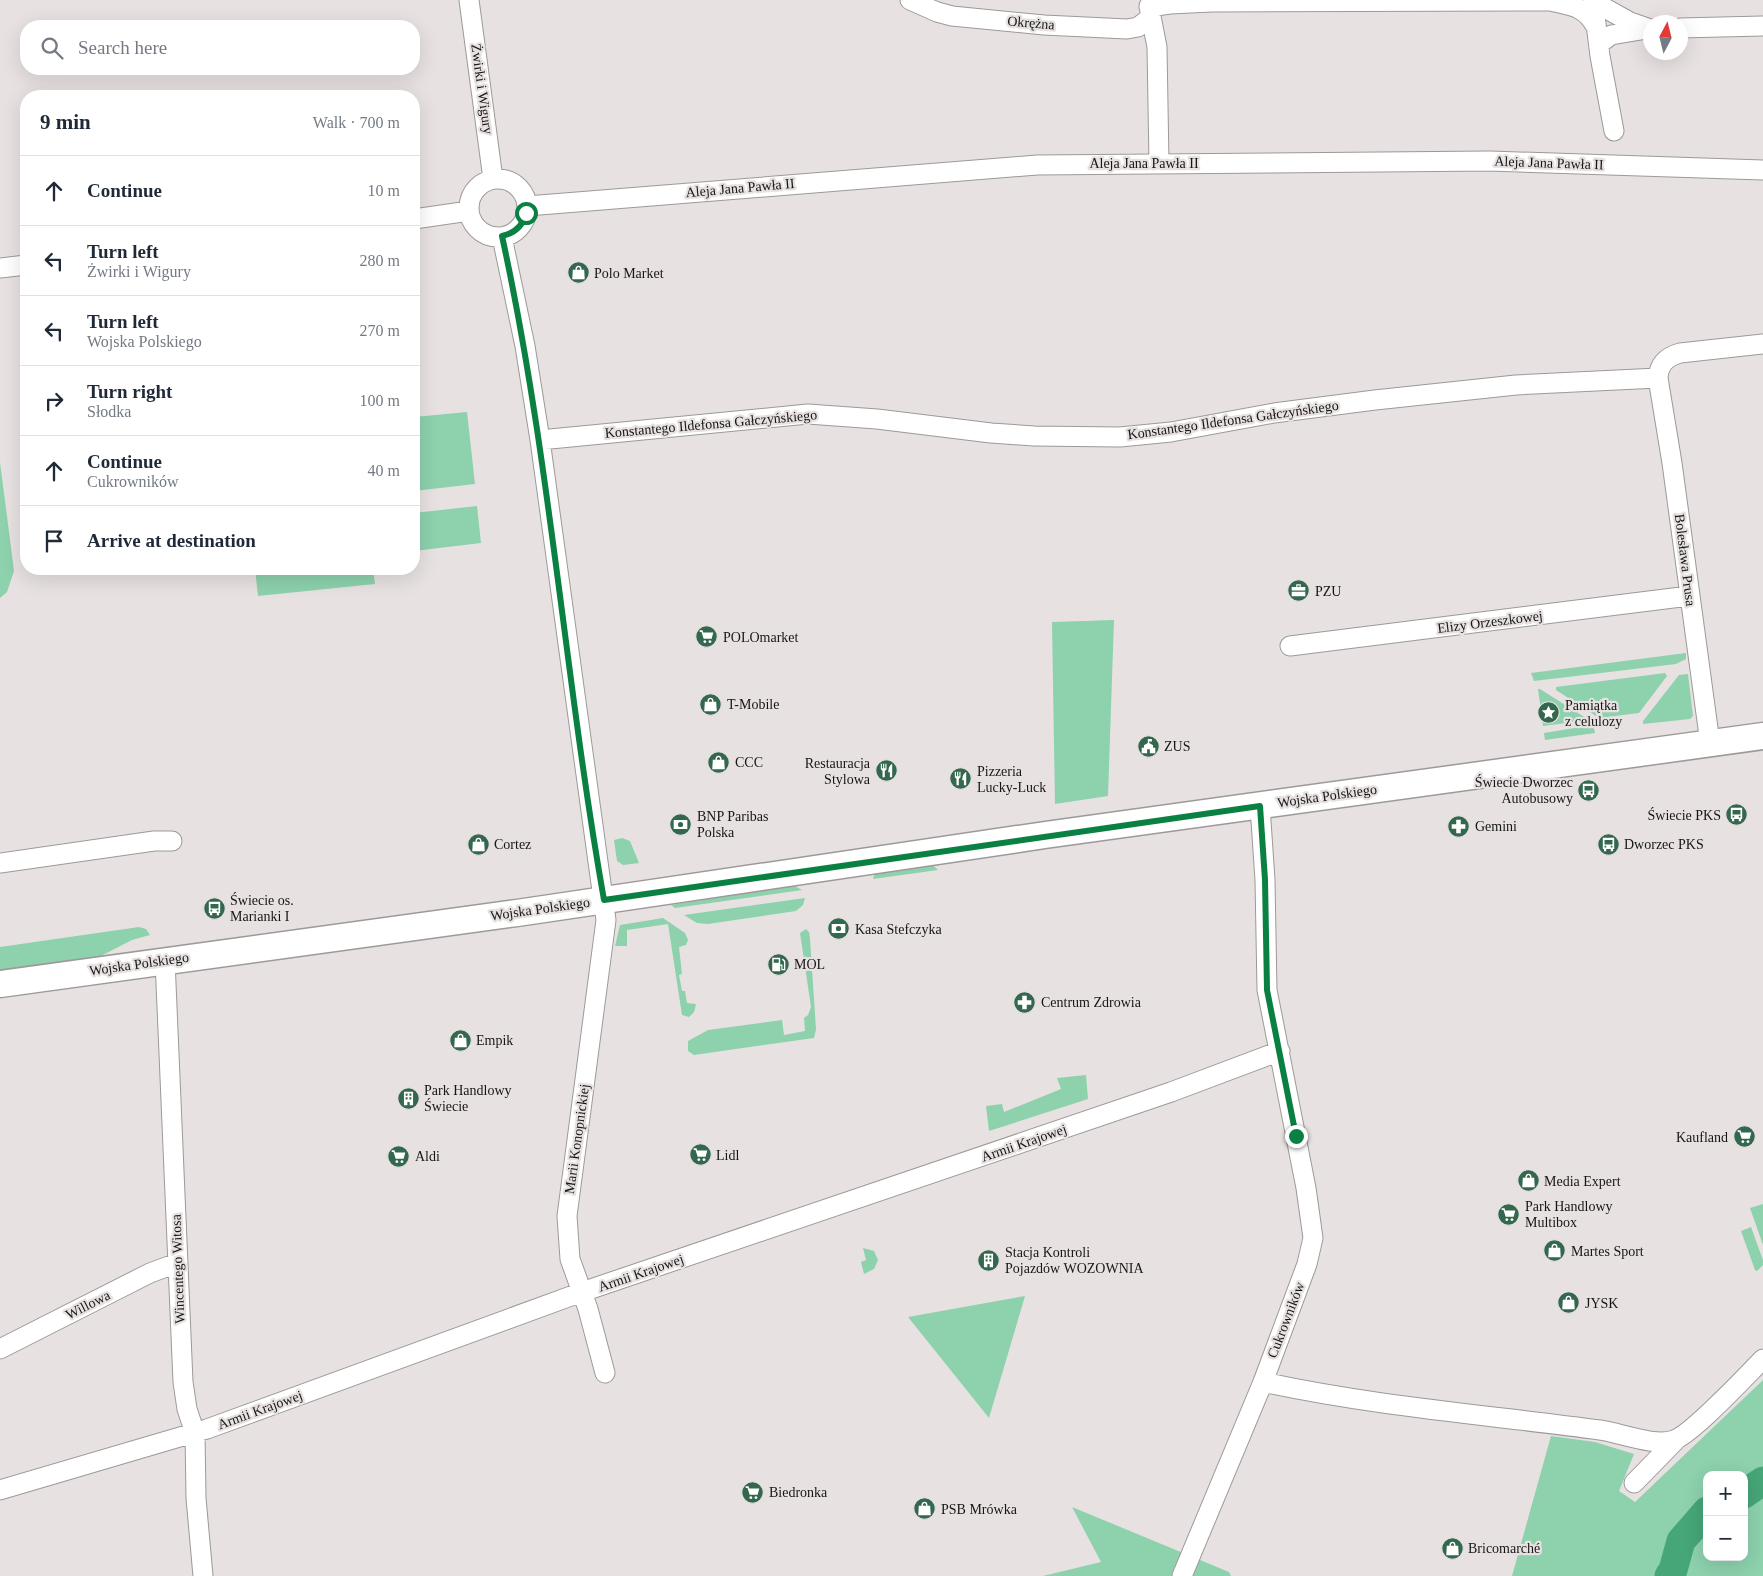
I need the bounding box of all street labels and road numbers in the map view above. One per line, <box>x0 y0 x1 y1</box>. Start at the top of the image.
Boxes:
street label: Okrężna <box>1007 13 1056 33</box>
street label: Żwirki i Wigury <box>468 43 496 135</box>
street label: Aleja Jana Pawła II <box>1494 154 1604 172</box>
street label: Aleja Jana Pawła II <box>1089 156 1199 171</box>
street label: Aleja Jana Pawła II <box>685 176 795 200</box>
street label: Konstantego Ildefonsa Gałczyńskiego <box>1126 398 1340 442</box>
street label: Konstantego Ildefonsa Gałczyńskiego <box>604 407 818 441</box>
street label: Bolesława Prusa <box>1672 513 1698 608</box>
street label: Elizy Orzeszkowej <box>1436 608 1544 636</box>
street label: Wojska Polskiego <box>1276 782 1378 810</box>
street label: Wojska Polskiego <box>489 895 591 923</box>
street label: Wojska Polskiego <box>88 950 190 978</box>
street label: Marii Konopnickiej <box>562 1083 592 1195</box>
street label: Armii Krajowej <box>979 1121 1069 1165</box>
street label: Wincentego Witosa <box>169 1213 187 1324</box>
street label: Armii Krajowej <box>596 1251 686 1295</box>
street label: Cukrowników <box>1265 1279 1308 1360</box>
street label: Willowa <box>63 1287 113 1323</box>
street label: Armii Krajowej <box>216 1388 304 1432</box>

